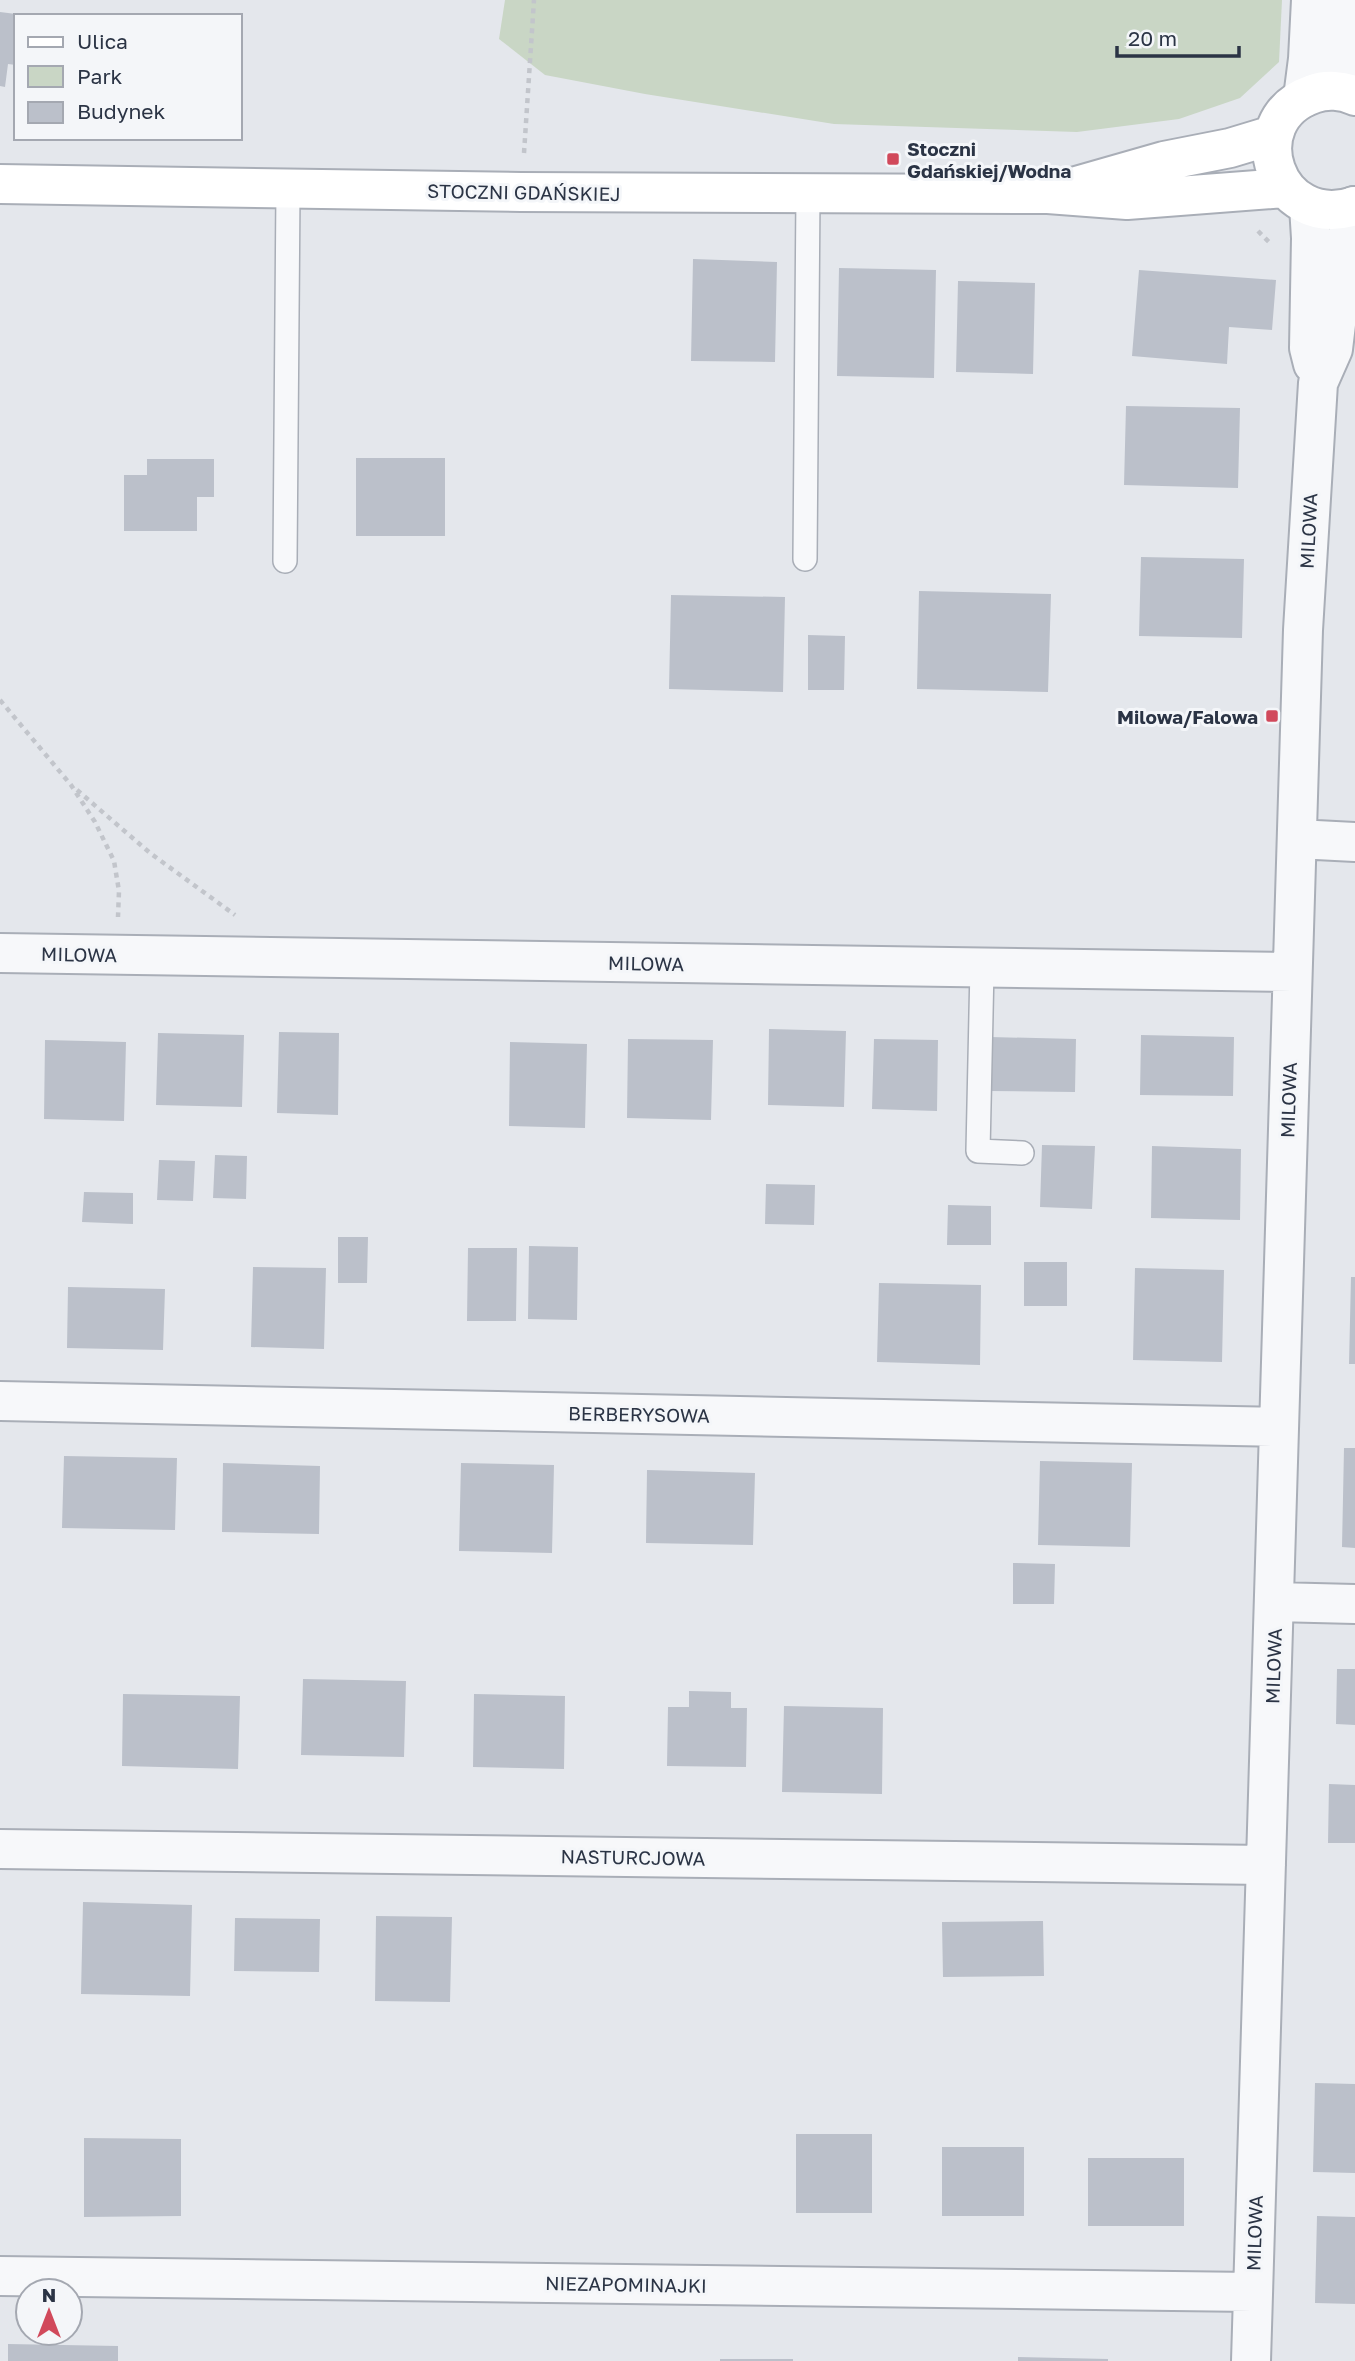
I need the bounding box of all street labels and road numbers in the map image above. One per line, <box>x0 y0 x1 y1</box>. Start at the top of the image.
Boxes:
street label: STOCZNI GDAŃSKIEJ <box>427 179 621 205</box>
street label: MILOWA <box>1295 492 1321 570</box>
street label: MILOWA <box>41 942 118 966</box>
street label: MILOWA <box>608 951 685 975</box>
street label: MILOWA <box>1275 1061 1301 1138</box>
street label: BERBERYSOWA <box>568 1401 710 1427</box>
street label: MILOWA <box>1260 1627 1286 1704</box>
street label: NASTURCJOWA <box>560 1844 706 1870</box>
street label: MILOWA <box>1241 2194 1267 2271</box>
street label: NIEZAPOMINAJKI <box>545 2271 707 2297</box>

